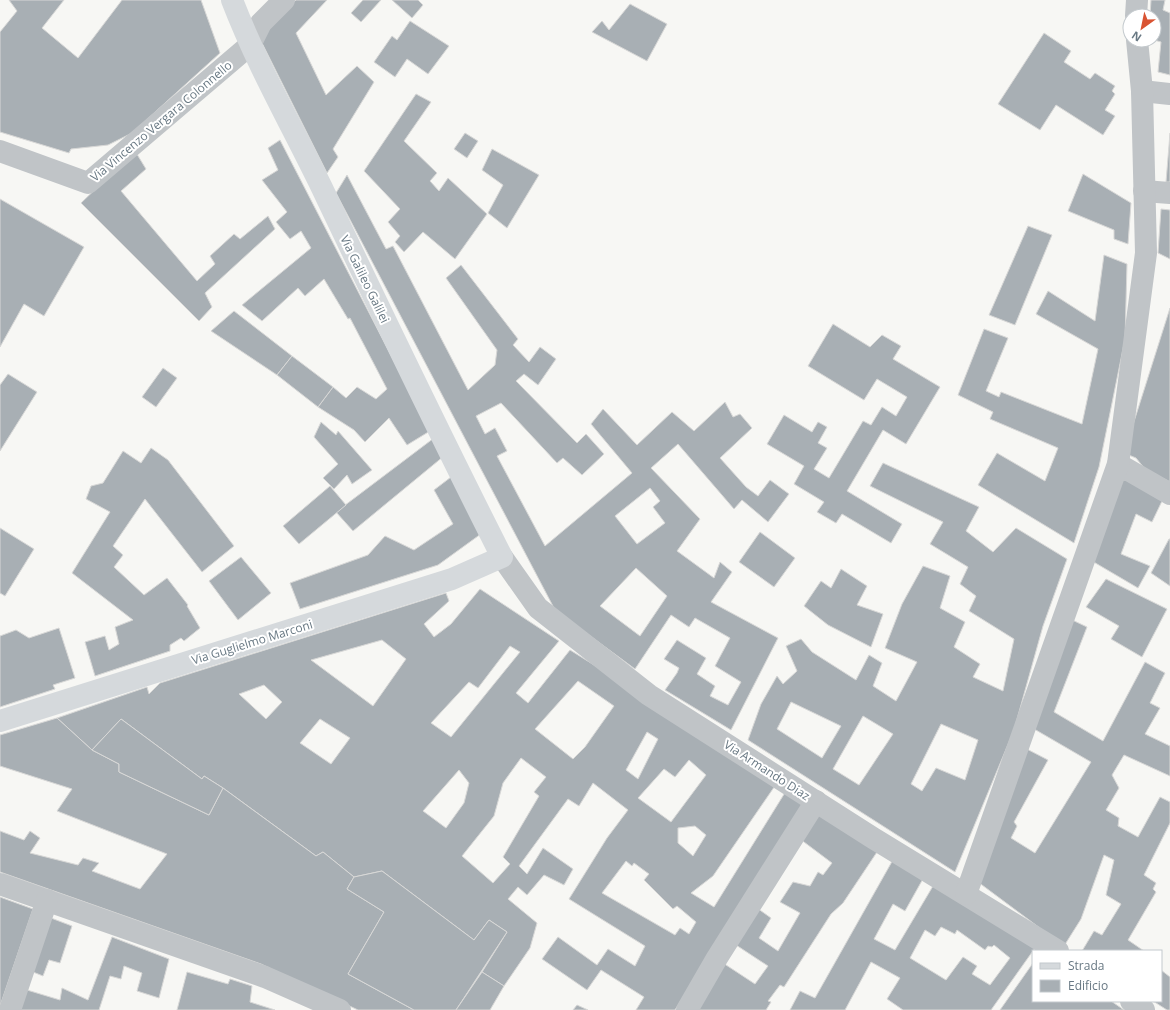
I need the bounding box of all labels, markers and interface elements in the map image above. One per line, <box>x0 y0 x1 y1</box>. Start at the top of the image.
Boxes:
north arrow <box>1122 8 1162 48</box>
text: N <box>1128 28 1144 46</box>
street label: Via Vincenzo Vergara Colonnello <box>87 57 235 185</box>
street label: Via Galileo Galilei <box>336 232 394 326</box>
street label: Via Guglielmo Marconi <box>189 616 315 668</box>
street label: Via Armando Diaz <box>721 736 814 804</box>
legend <box>1032 950 1162 1002</box>
text: Strada <box>1068 957 1104 974</box>
text: Edificio <box>1068 977 1108 994</box>

